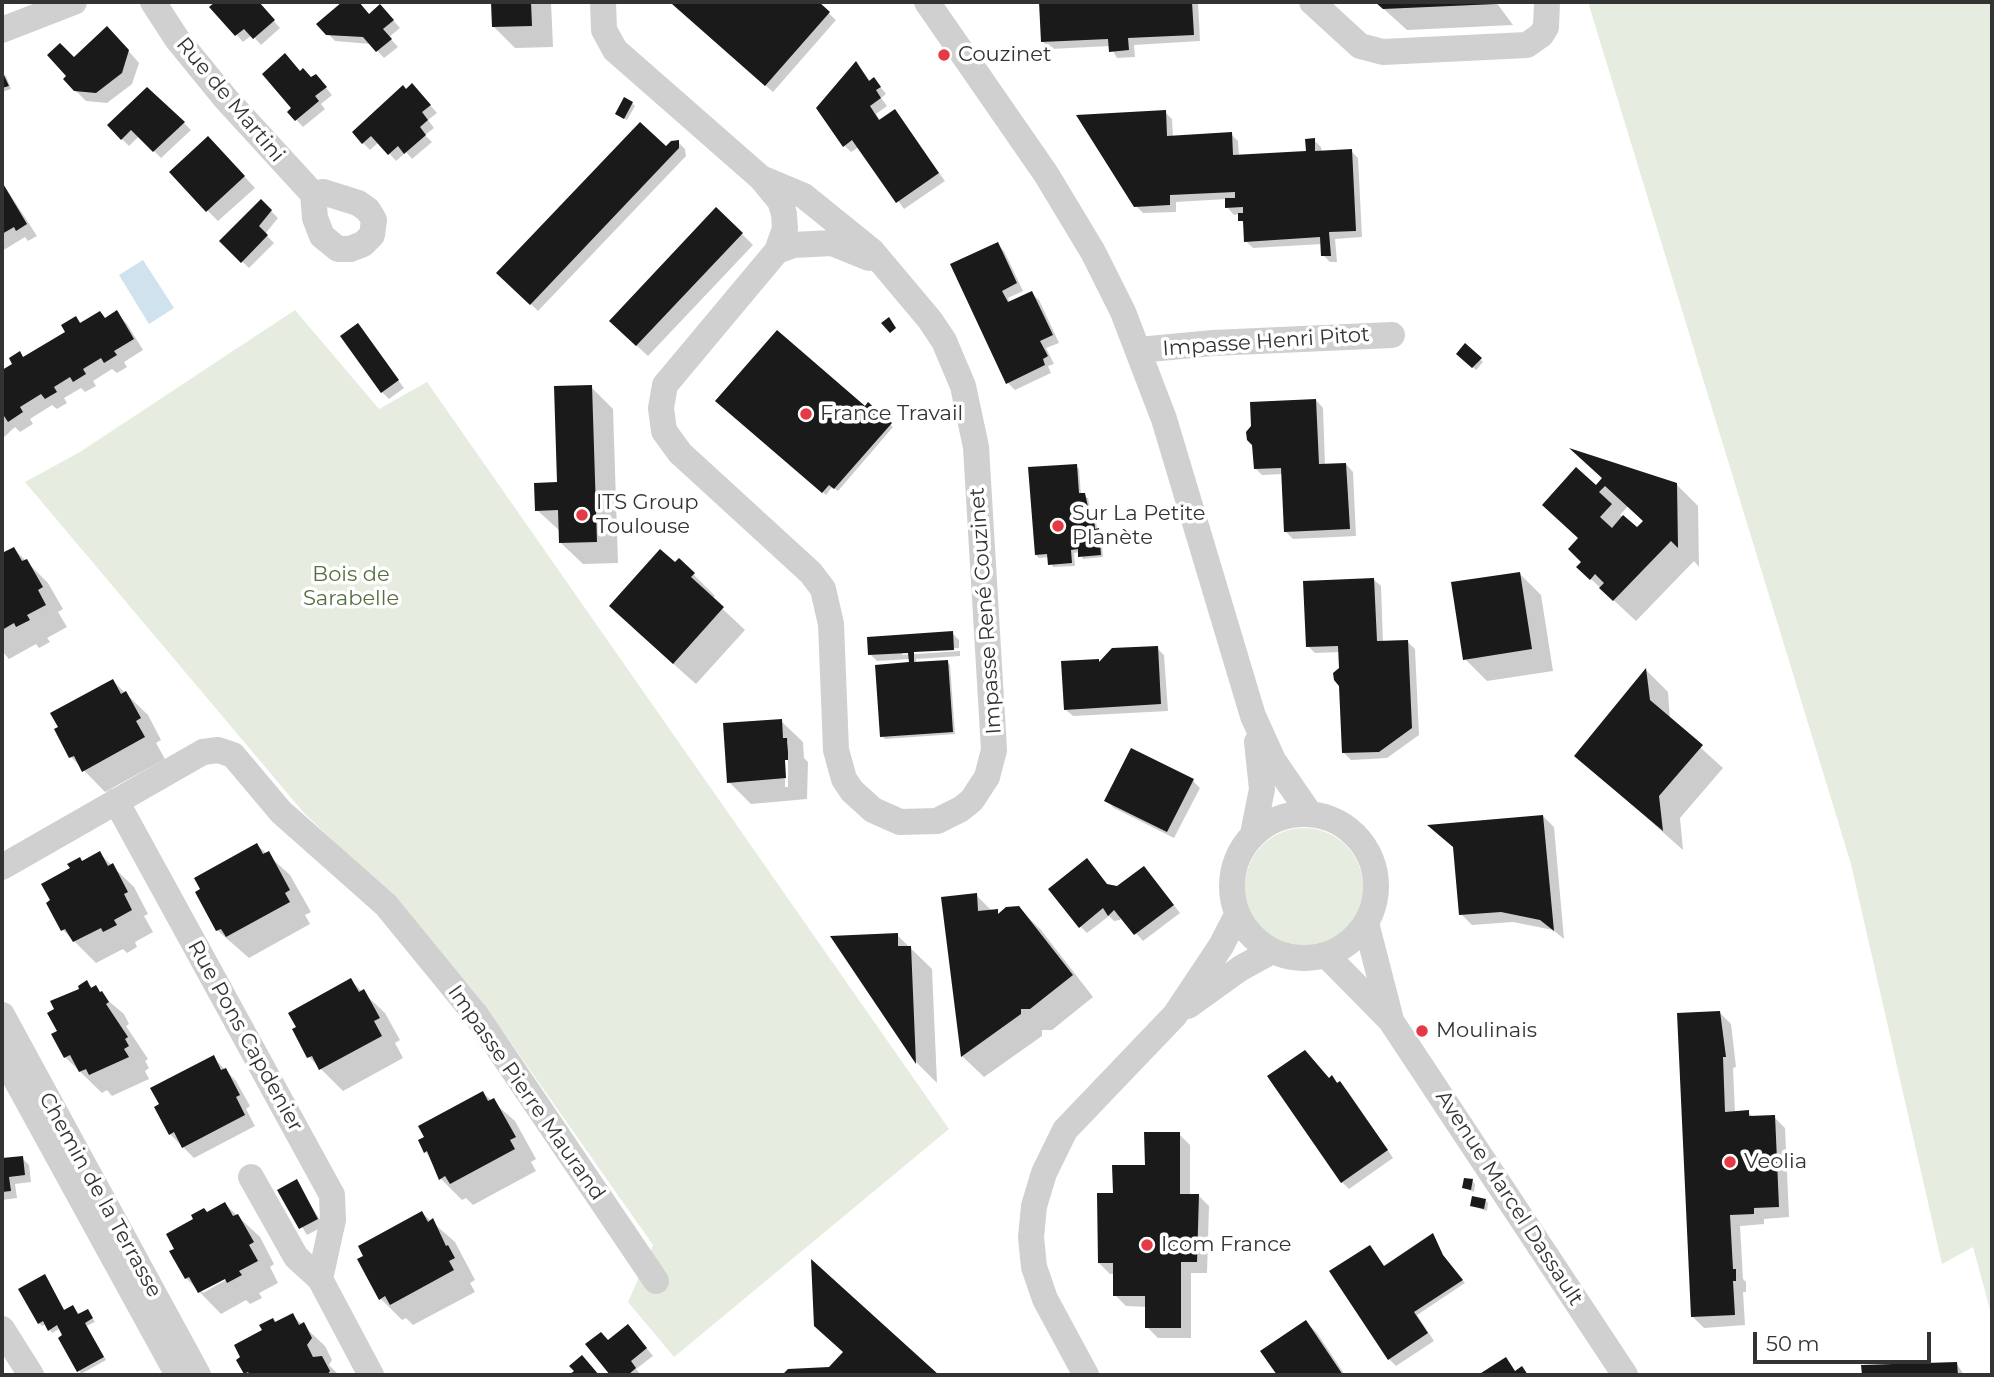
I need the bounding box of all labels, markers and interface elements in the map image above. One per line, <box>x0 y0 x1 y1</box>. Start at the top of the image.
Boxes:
street label: Rue de Martini <box>170 32 290 168</box>
place label: Couzinet <box>958 42 1051 68</box>
marker: Couzinet <box>936 47 952 63</box>
street label: Impasse Henri Pitot <box>1162 322 1370 362</box>
place label: France Travail <box>820 401 963 427</box>
marker: France Travail <box>798 406 814 422</box>
street label: Impasse René Couzinet <box>965 487 1007 735</box>
place label: ITS Group Toulouse <box>596 490 698 540</box>
place label: Sur La Petite Planète <box>1072 501 1206 551</box>
marker: ITS Group Toulouse <box>574 507 590 523</box>
marker: Sur La Petite Planète <box>1050 518 1066 534</box>
park label: Bois de Sarabelle <box>303 562 399 612</box>
street label: Rue Pons Capdenier <box>182 936 308 1136</box>
street label: Impasse Pierre Maurand <box>442 981 610 1205</box>
place label: Moulinais <box>1436 1018 1537 1044</box>
marker: Moulinais <box>1414 1023 1430 1039</box>
street label: Avenue Marcel Dassault <box>1430 1086 1588 1310</box>
street label: Chemin de la Terrasse <box>33 1088 167 1302</box>
place label: Veolia <box>1744 1149 1807 1175</box>
marker: Veolia <box>1722 1154 1738 1170</box>
place label: Icom France <box>1161 1232 1291 1258</box>
marker: Icom France <box>1139 1237 1155 1253</box>
scale bar <box>1756 1318 1934 1362</box>
text: 50 m <box>1766 1331 1820 1356</box>

